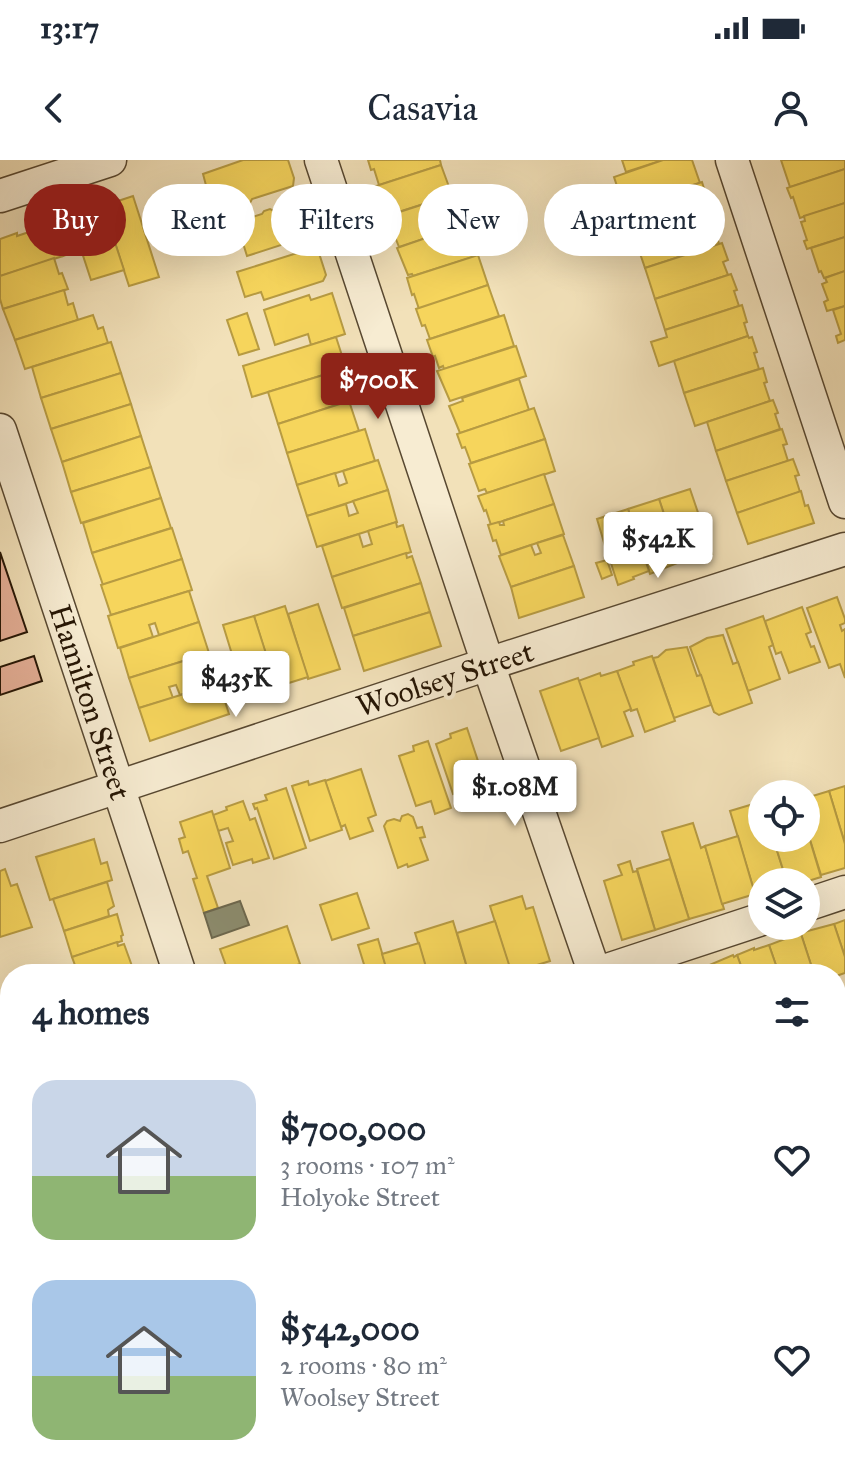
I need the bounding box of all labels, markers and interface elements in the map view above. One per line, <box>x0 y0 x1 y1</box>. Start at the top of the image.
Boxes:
text: 13:17 <box>40 10 99 46</box>
icon: back <box>32 86 76 130</box>
text: Casavia <box>367 86 478 130</box>
icon: person <box>769 86 813 130</box>
chip: Buy <box>24 184 126 256</box>
chip: Rent <box>142 184 255 256</box>
chip: Filters <box>271 184 402 256</box>
chip: New <box>418 184 528 256</box>
chip: Apartment <box>544 184 725 256</box>
pin: $700K <box>322 353 434 421</box>
text: $700K <box>339 363 417 395</box>
pin: $542K <box>602 512 714 580</box>
text: $542K <box>622 522 694 554</box>
street label: Hamilton Street <box>41 600 139 805</box>
street label: Woolsey Street <box>352 633 539 725</box>
pin: $435K <box>180 651 292 719</box>
text: $435K <box>200 661 272 693</box>
pin: $1.08M <box>450 760 580 828</box>
text: $1.08M <box>471 770 559 802</box>
map controls <box>748 780 820 940</box>
button: locate <box>748 780 820 852</box>
button: layers <box>748 868 820 940</box>
icon: filters <box>770 990 814 1034</box>
text: 4 homes <box>32 992 149 1033</box>
text: $700,000 <box>280 1108 426 1149</box>
icon: home <box>96 1112 192 1208</box>
icon: heart <box>770 1138 814 1182</box>
text: 3 rooms · 107 m² <box>280 1149 455 1181</box>
text: Holyoke Street <box>280 1181 440 1213</box>
text: $542,000 <box>280 1308 420 1349</box>
icon: home <box>96 1312 192 1408</box>
icon: heart <box>770 1338 814 1382</box>
text: 2 rooms · 80 m² <box>280 1349 447 1381</box>
text: Woolsey Street <box>280 1381 440 1413</box>

